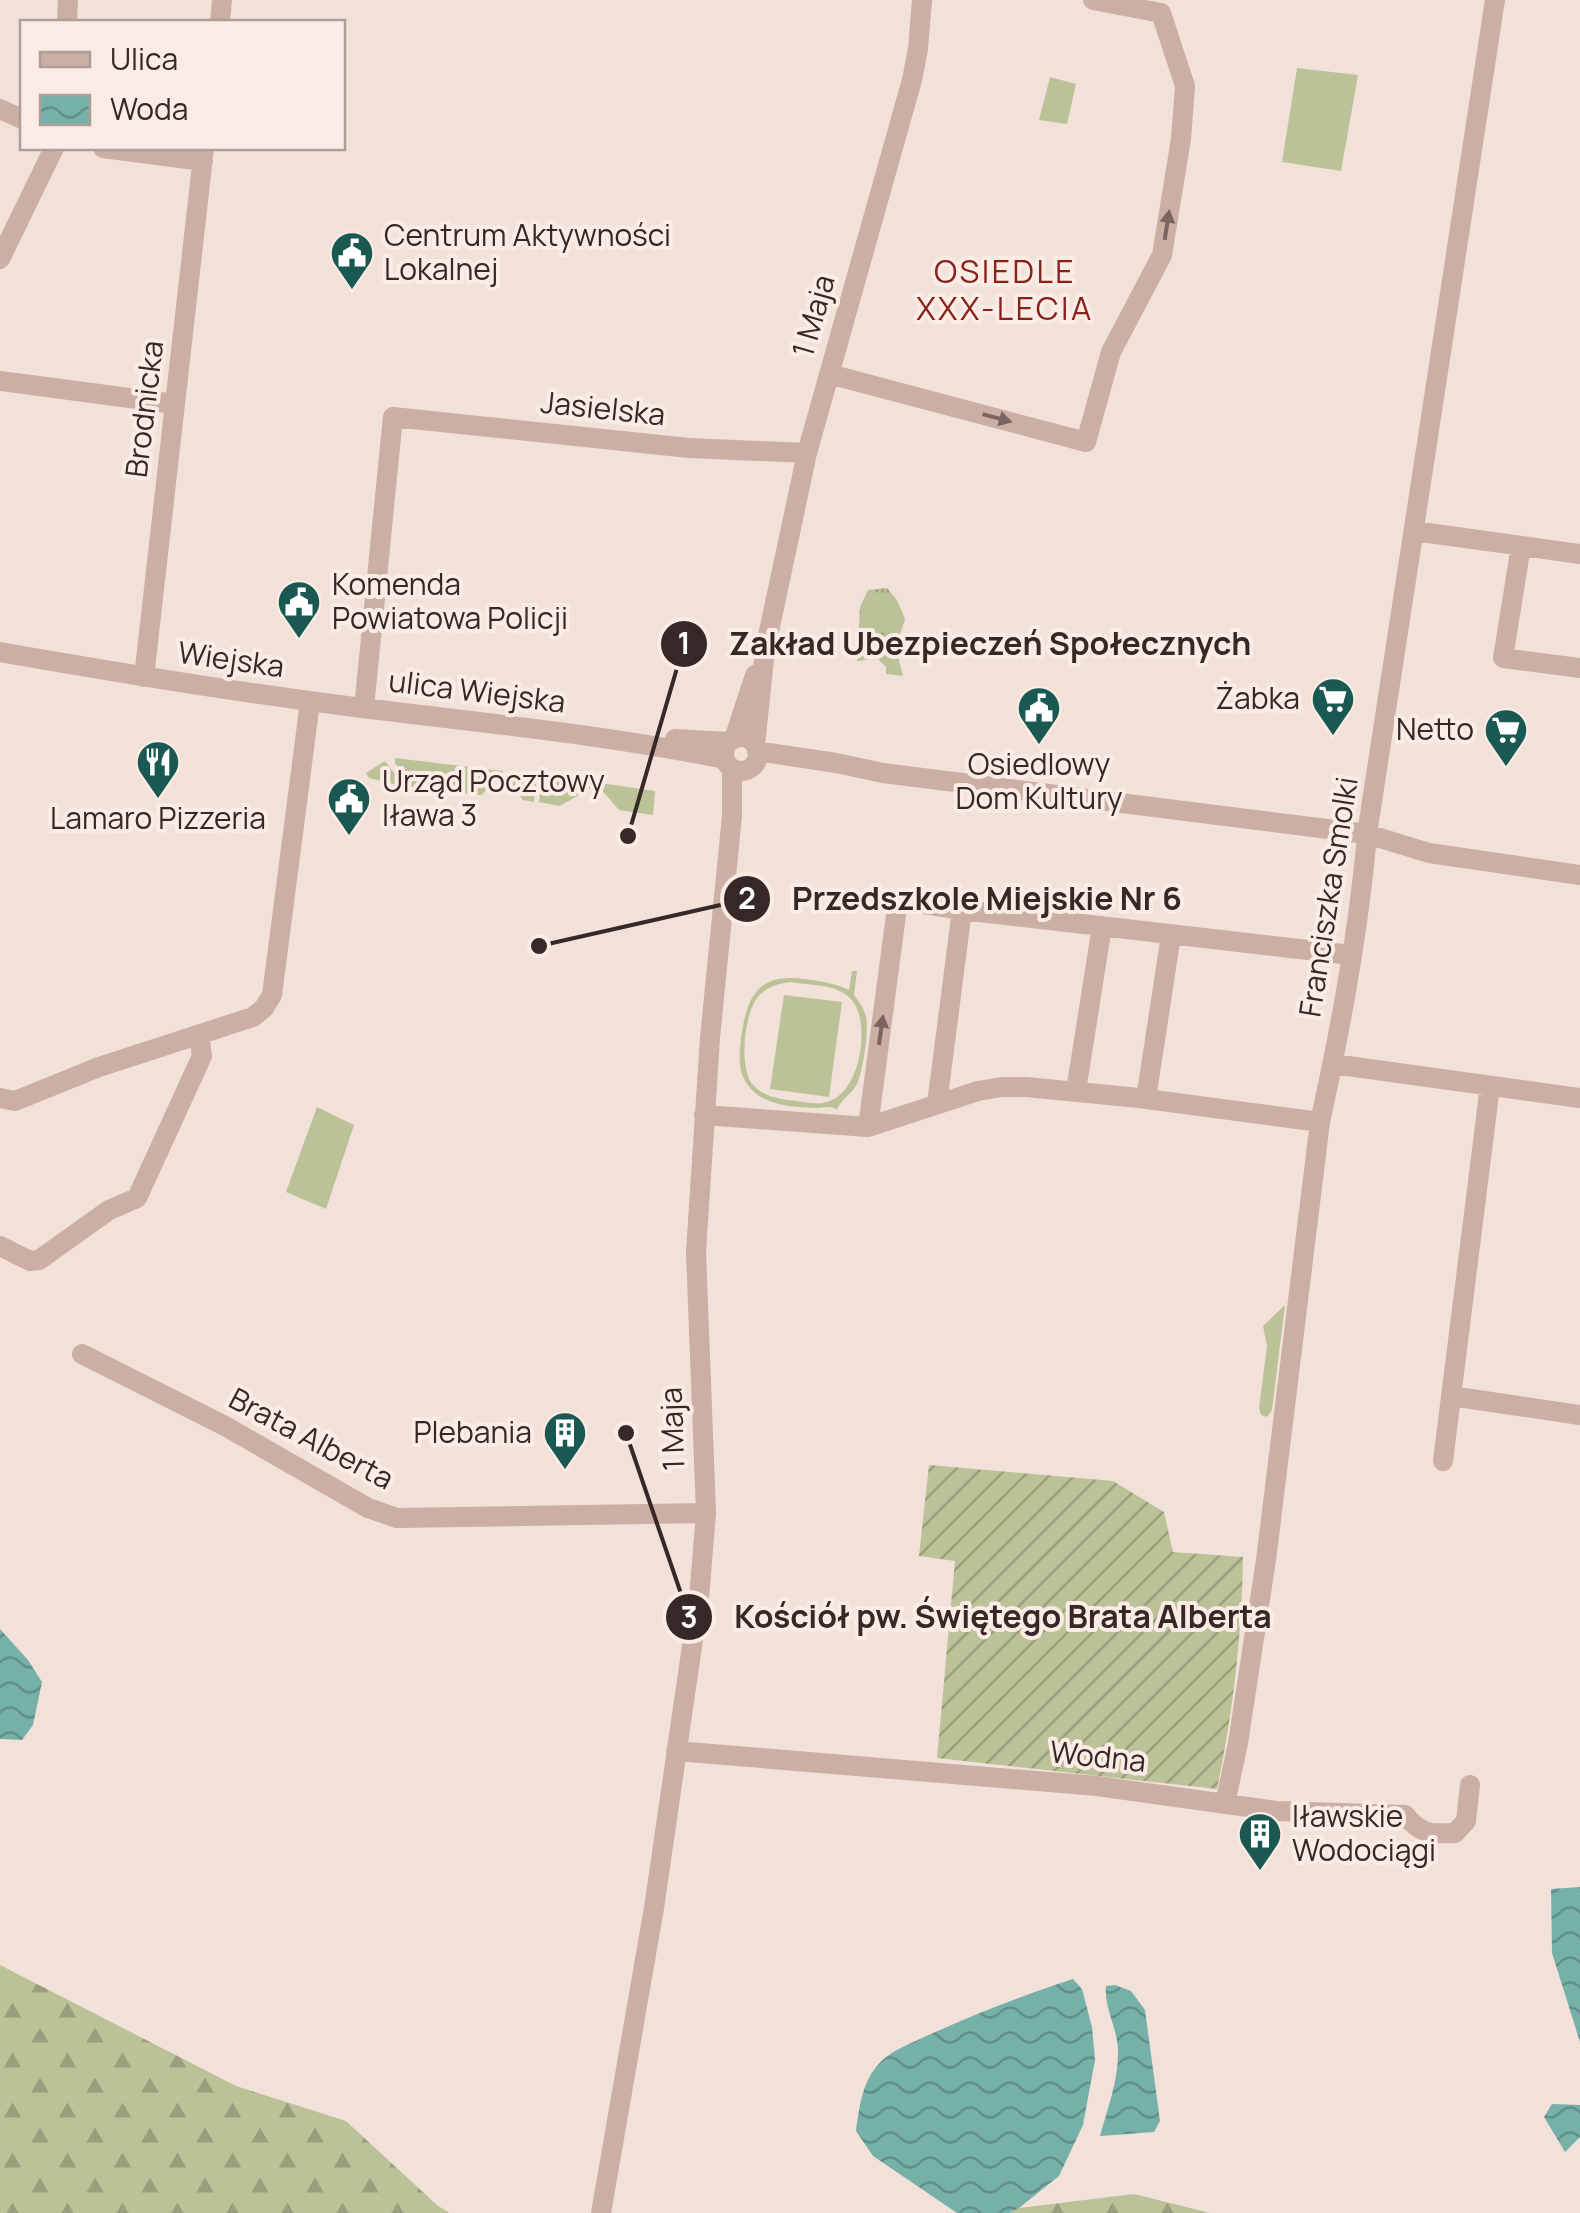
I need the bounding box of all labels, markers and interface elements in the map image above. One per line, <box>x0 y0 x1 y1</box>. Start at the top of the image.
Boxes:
legend <box>20 20 345 150</box>
text: Ulica <box>110 38 178 79</box>
text: Woda <box>110 88 188 129</box>
one-way arrow <box>1159 209 1175 241</box>
place label: Centrum Aktywności Lokalnej <box>384 214 671 289</box>
public building icon: Centrum Aktywności Lokalnej <box>329 230 375 291</box>
district label: OSIEDLE XXX-LECIA <box>916 249 1094 330</box>
street label: 1 Maja <box>781 270 844 361</box>
street label: Brodnicka <box>115 338 172 480</box>
street label: Jasielska <box>539 381 668 434</box>
one-way arrow <box>982 411 1013 426</box>
place label: Komenda Powiatowa Policji <box>332 563 568 638</box>
public building icon: Komenda Powiatowa Policji <box>276 579 322 640</box>
callout: Zakład Ubezpieczeń Społecznych <box>659 613 1272 675</box>
text: Zakład Ubezpieczeń Społecznych <box>729 621 1251 665</box>
text: 1 <box>677 622 691 663</box>
street label: Wiejska <box>175 631 287 686</box>
street label: ulica Wiejska <box>386 659 568 722</box>
supermarket icon: Żabka <box>1310 676 1356 737</box>
place label: Żabka <box>1216 677 1300 718</box>
public building icon: Osiedlowy Dom Kultury <box>1016 685 1062 746</box>
supermarket icon: Netto <box>1483 707 1529 768</box>
place label: Netto <box>1396 708 1474 749</box>
restaurant icon: Lamaro Pizzeria <box>135 739 181 800</box>
place label: Osiedlowy Dom Kultury <box>955 743 1123 818</box>
place label: Urząd Pocztowy Iława 3 <box>382 760 605 835</box>
street label: Franciszka Smolki <box>1288 774 1367 1020</box>
public building icon: Urząd Pocztowy Iława 3 <box>326 776 372 837</box>
place label: Lamaro Pizzeria <box>50 797 266 838</box>
callout: Przedszkole Miejskie Nr 6 <box>722 868 1202 930</box>
text: Przedszkole Miejskie Nr 6 <box>792 876 1182 920</box>
text: 2 <box>738 877 756 918</box>
one-way arrow <box>873 1014 889 1045</box>
street label: Brata Alberta <box>222 1377 401 1498</box>
street label: 1 Maja <box>650 1386 693 1472</box>
building icon: Plebania <box>542 1410 588 1471</box>
place label: Plebania <box>413 1411 532 1452</box>
callout: Kościół pw. Świętego Brata Alberta <box>664 1586 1291 1648</box>
text: Kościół pw. Świętego Brata Alberta <box>734 1594 1272 1638</box>
text: 3 <box>680 1596 698 1637</box>
street label: Wodna <box>1048 1730 1148 1781</box>
place label: Iławskie Wodociągi <box>1292 1795 1436 1870</box>
building icon: Iławskie Wodociągi <box>1237 1811 1283 1872</box>

